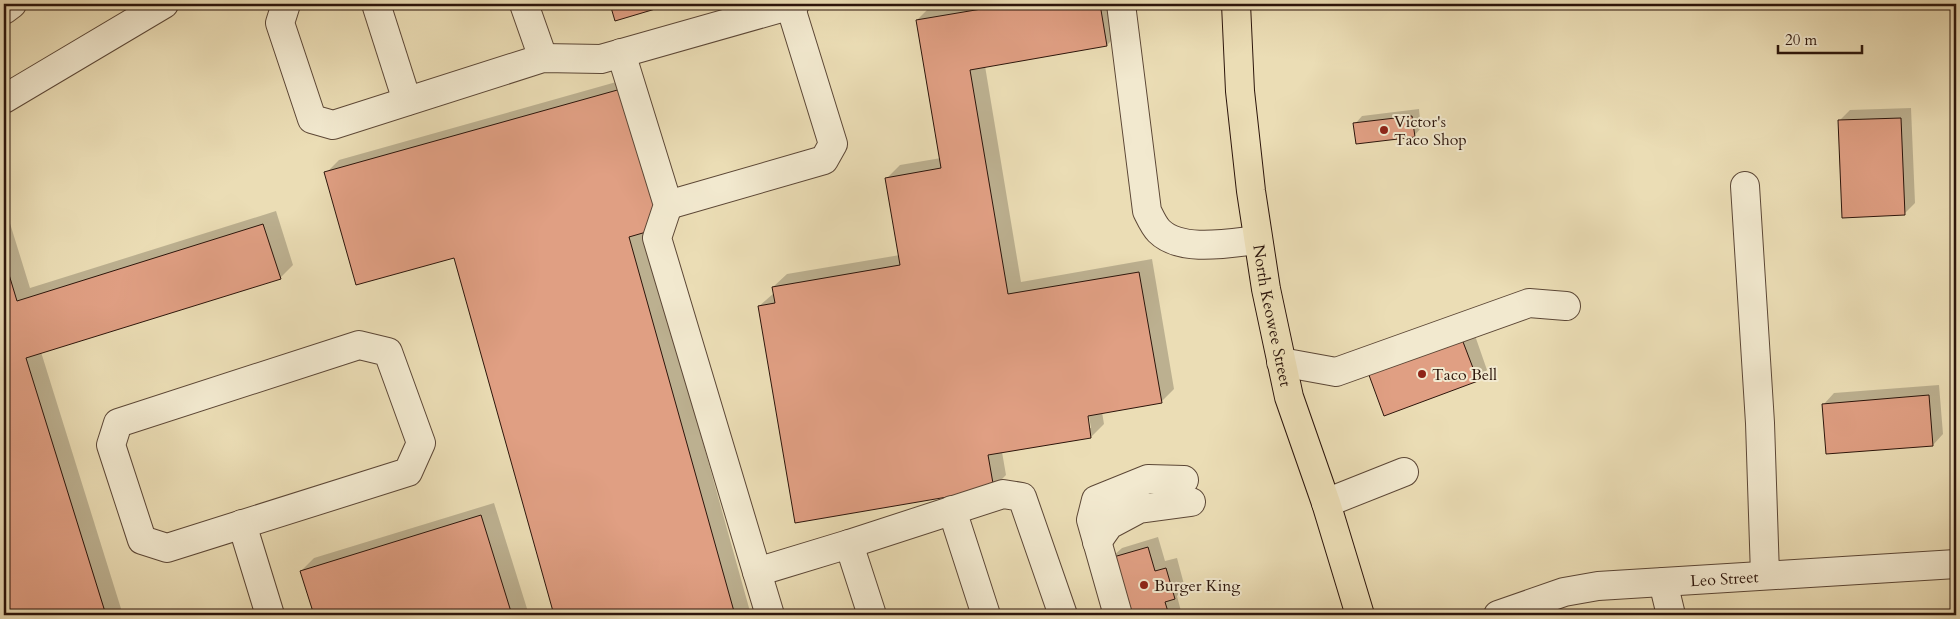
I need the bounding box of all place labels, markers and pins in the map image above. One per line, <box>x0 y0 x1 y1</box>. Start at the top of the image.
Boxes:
place label: Victor's Taco Shop <box>1394 111 1467 151</box>
marker: Victor's Taco Shop <box>1378 124 1390 136</box>
place label: Taco Bell <box>1432 364 1497 386</box>
marker: Taco Bell <box>1416 368 1428 380</box>
place label: Burger King <box>1154 575 1240 597</box>
marker: Burger King <box>1138 579 1150 591</box>

